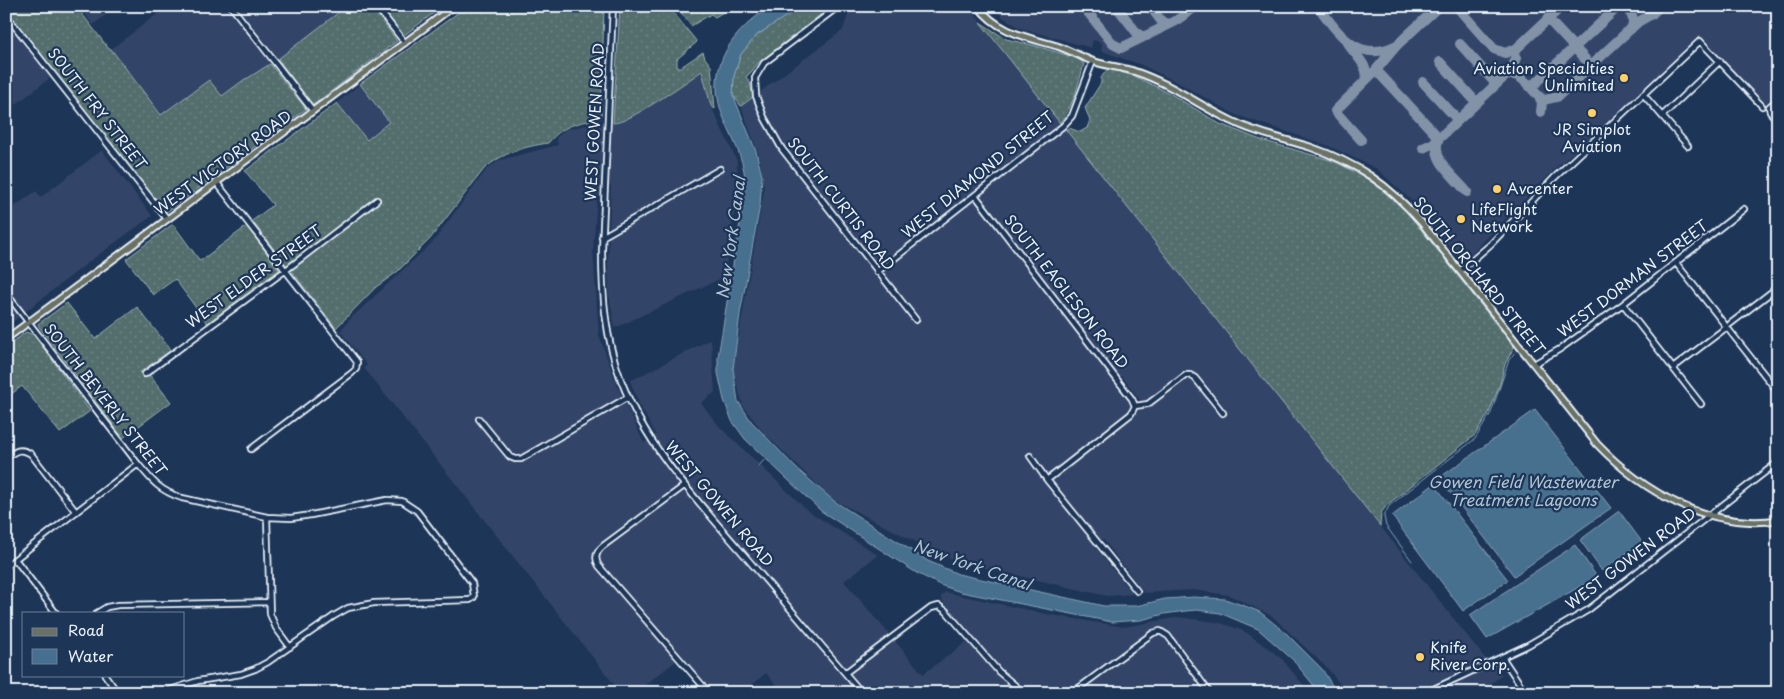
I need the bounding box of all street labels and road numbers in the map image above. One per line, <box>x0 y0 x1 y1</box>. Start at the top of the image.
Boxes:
street label: SOUTH FRY STREET <box>43 42 154 175</box>
street label: WEST GOWEN ROAD <box>578 42 609 202</box>
street label: WEST VICTORY ROAD <box>148 104 296 220</box>
street label: WEST DIAMOND STREET <box>896 104 1059 243</box>
street label: SOUTH CURTIS ROAD <box>783 132 902 275</box>
street label: SOUTH ORCHARD STREET <box>1409 191 1552 360</box>
street label: SOUTH EAGLESON ROAD <box>999 209 1135 373</box>
street label: WEST DORMAN STREET <box>1552 213 1713 342</box>
street label: WEST ELDER STREET <box>180 218 327 333</box>
street label: SOUTH BEVERLY STREET <box>39 318 174 481</box>
street label: WEST GOWEN ROAD <box>660 435 780 571</box>
street label: WEST GOWEN ROAD <box>1560 501 1700 615</box>

